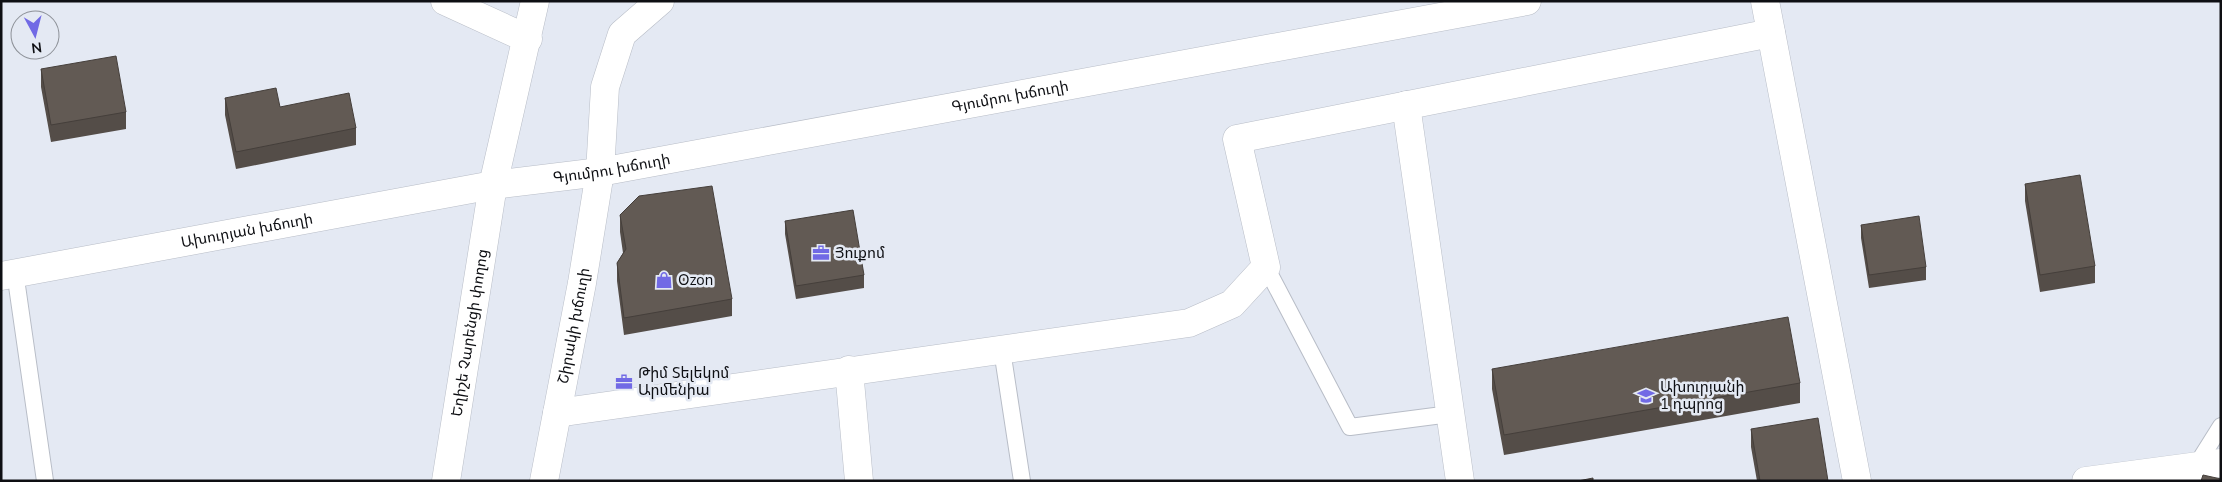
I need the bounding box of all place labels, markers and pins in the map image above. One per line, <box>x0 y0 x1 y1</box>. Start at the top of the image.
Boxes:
office icon: Յուքոմ <box>811 243 831 263</box>
place label: Յուքոմ <box>835 243 885 263</box>
shop icon: Ozon <box>654 270 674 290</box>
place label: Ozon <box>678 270 713 290</box>
place label: Թիմ Տելեկոմ Արմենիա <box>638 363 729 400</box>
office icon: Թիմ Տելեկոմ Արմենիա <box>614 372 634 392</box>
place label: Ախուրյանի 1 դպրոց <box>1660 377 1745 414</box>
school or university icon: Ախուրյանի 1 դպրոց <box>1636 386 1656 406</box>

